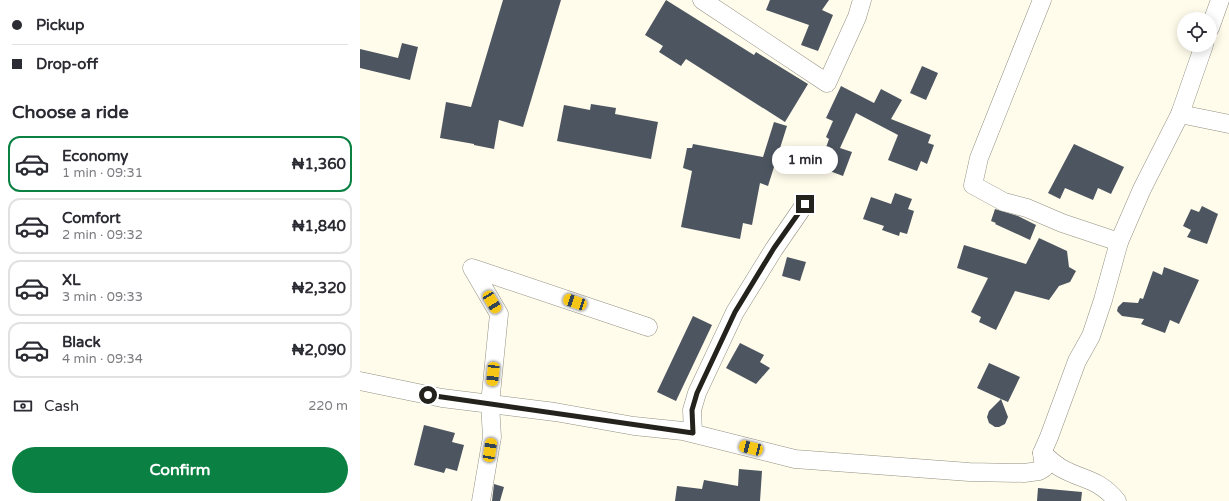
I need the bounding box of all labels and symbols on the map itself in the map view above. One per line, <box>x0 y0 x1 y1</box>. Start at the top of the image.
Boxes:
callout: 1 min <box>772 146 838 174</box>
route end <box>796 195 814 213</box>
car <box>481 289 503 315</box>
car <box>562 292 588 312</box>
car <box>486 361 500 387</box>
route start <box>419 386 437 404</box>
car <box>482 437 498 463</box>
car <box>738 439 764 457</box>

